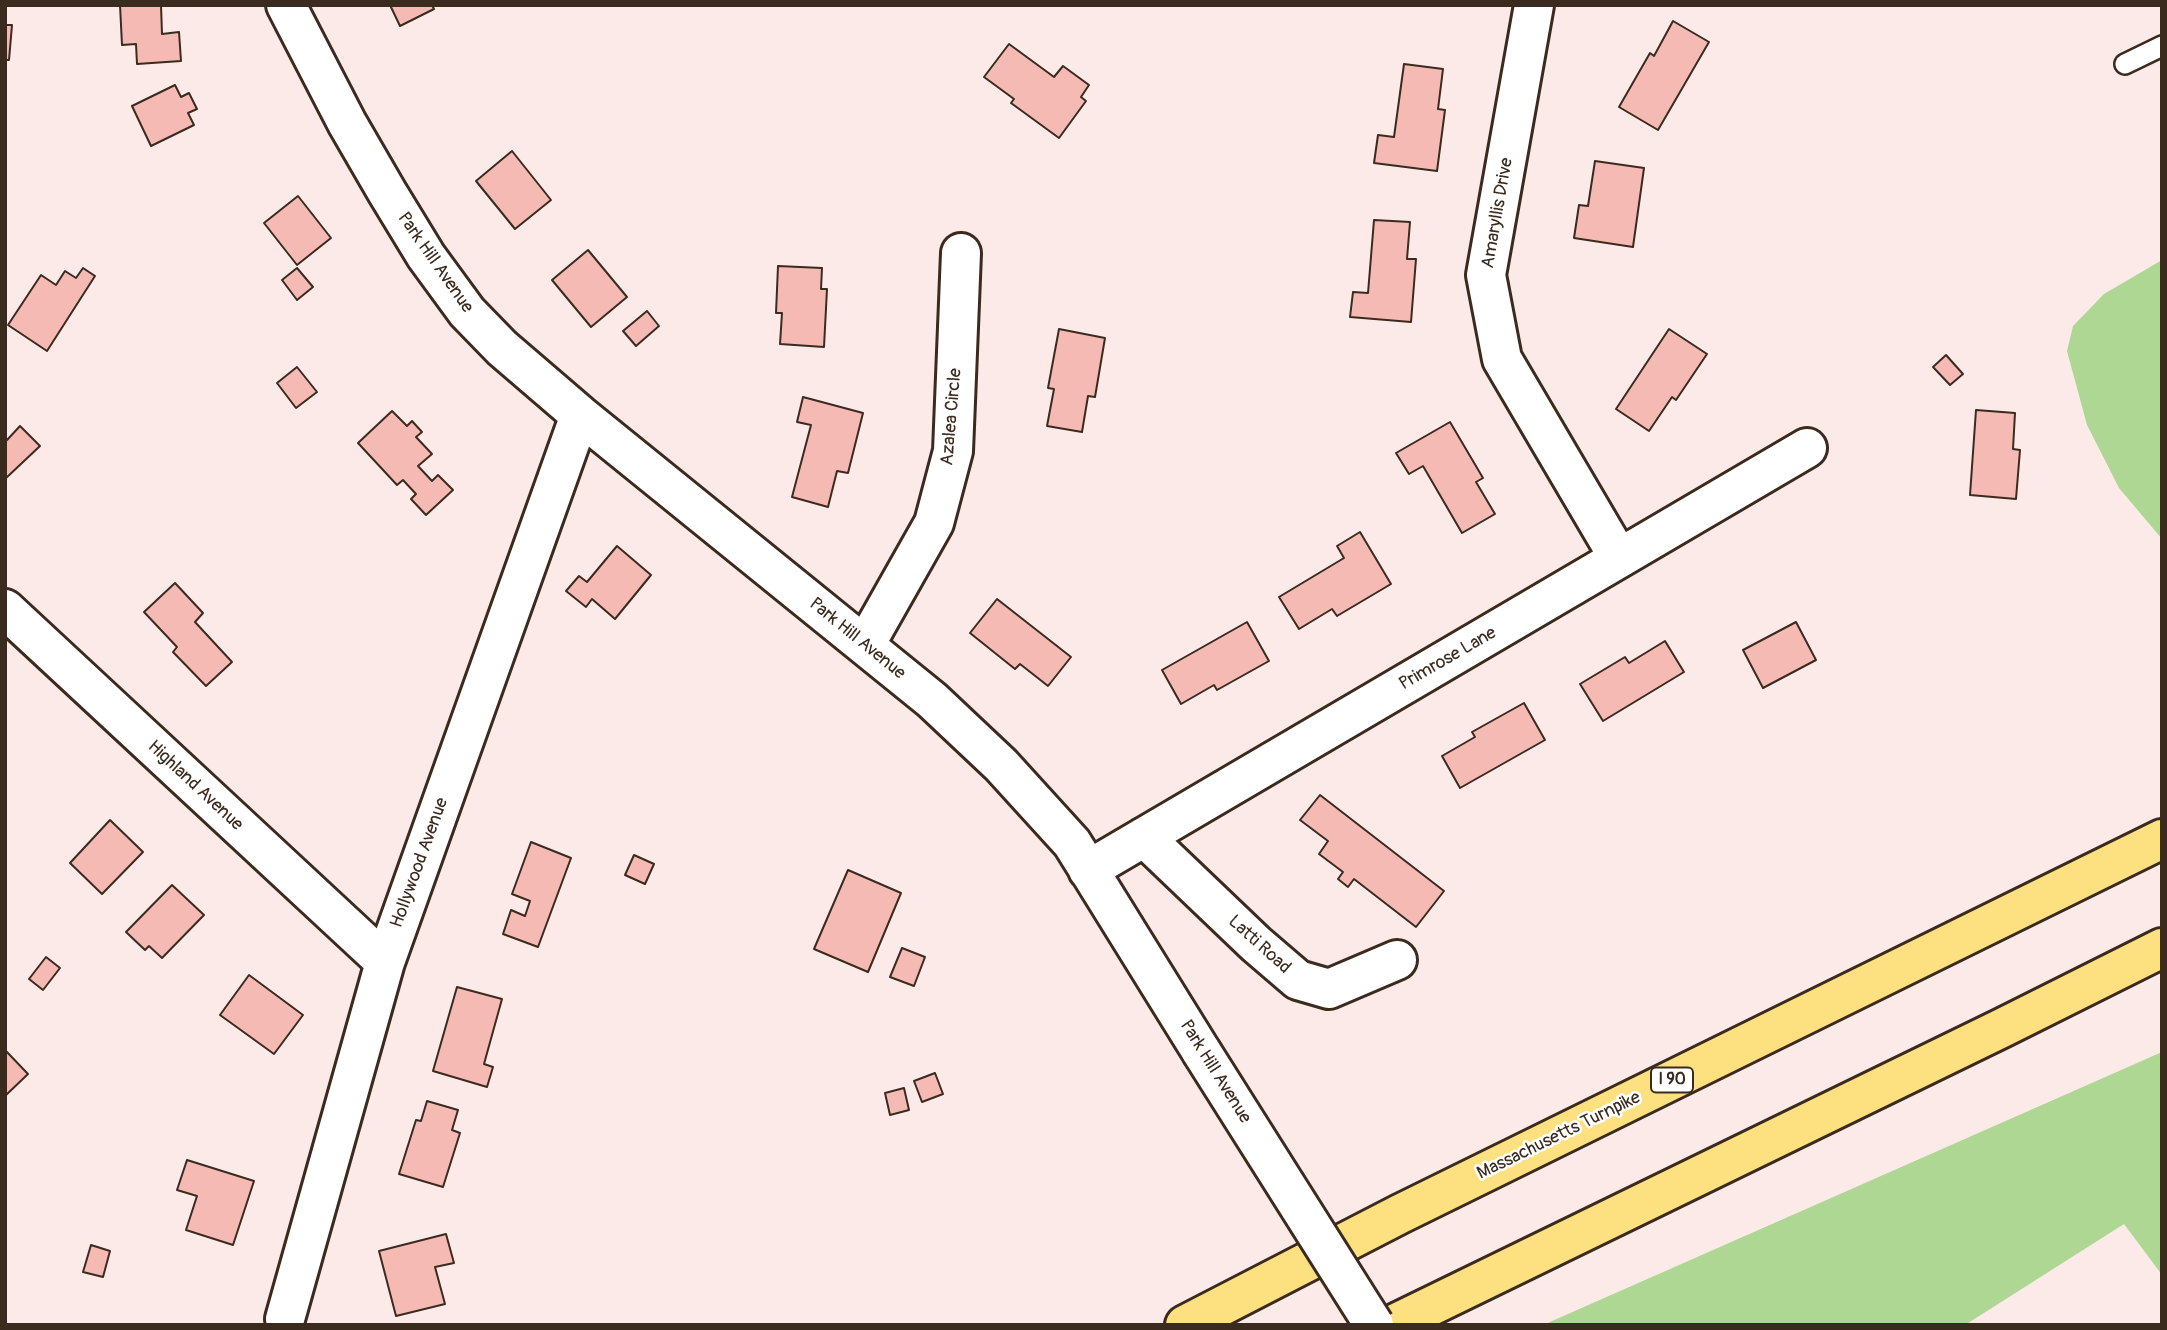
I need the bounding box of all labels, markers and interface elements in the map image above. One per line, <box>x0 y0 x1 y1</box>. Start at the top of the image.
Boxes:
street label: Amaryllis Drive <box>1478 156 1518 270</box>
street label: Park Hill Avenue <box>392 209 478 317</box>
street label: Azalea Circle <box>937 367 967 467</box>
street label: Park Hill Avenue <box>804 594 910 684</box>
street label: Primrose Lane <box>1396 623 1500 695</box>
street label: Highland Avenue <box>143 736 247 836</box>
street label: Hollywood Avenue <box>386 795 454 931</box>
street label: Latti Road <box>1223 911 1295 979</box>
street label: Park Hill Avenue <box>1175 1016 1255 1128</box>
road number: I 90 <box>1651 1068 1693 1092</box>
street label: Massachusetts Turnpike <box>1474 1087 1644 1185</box>

